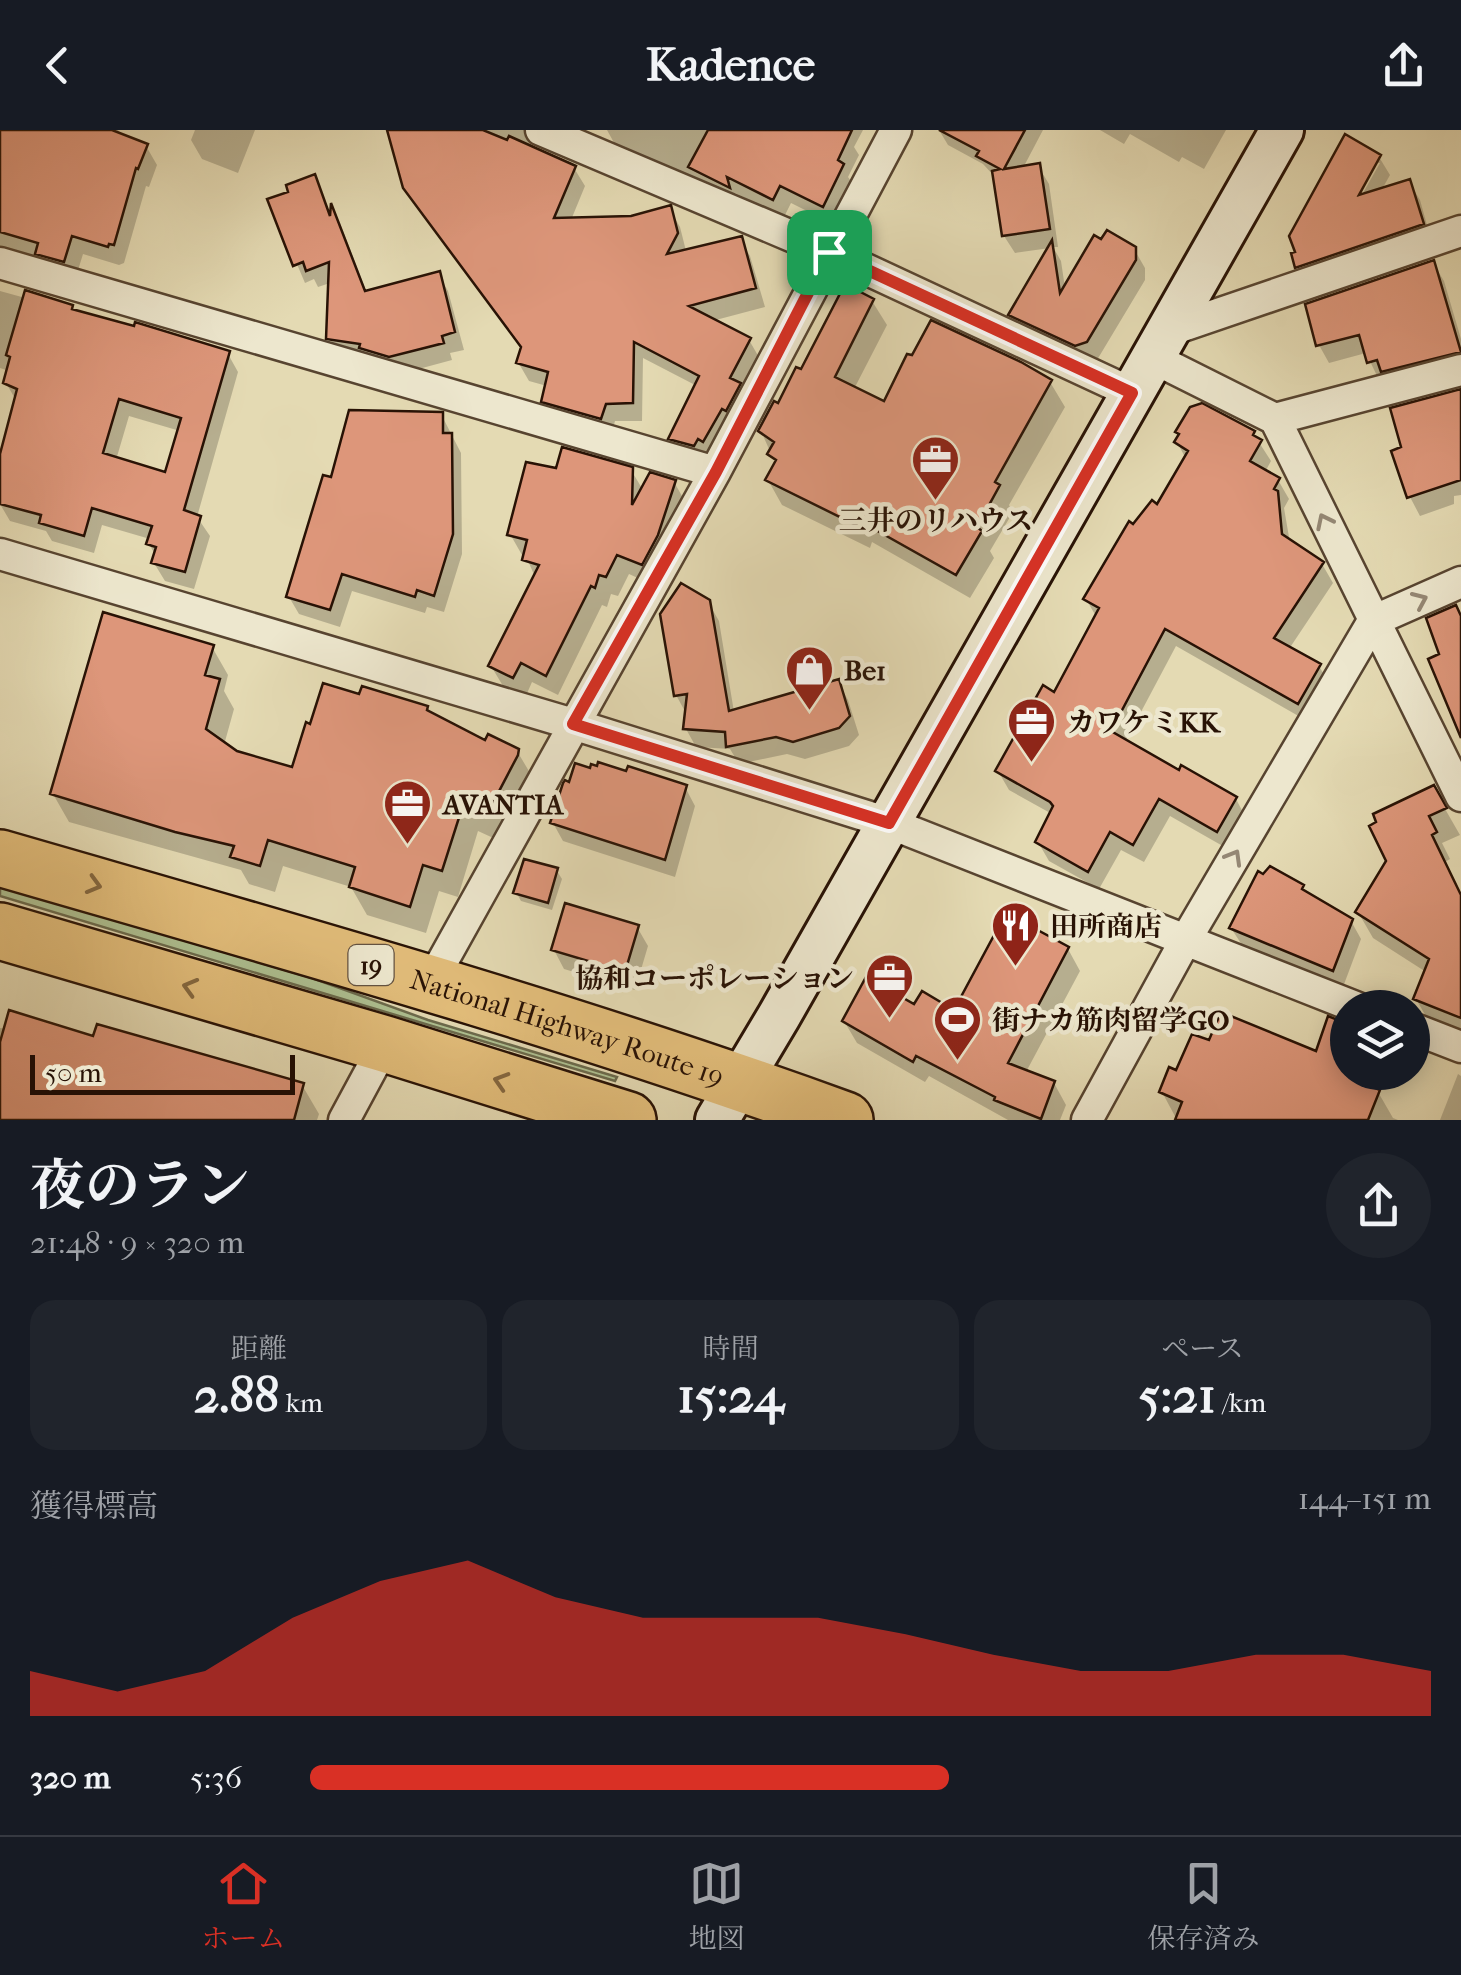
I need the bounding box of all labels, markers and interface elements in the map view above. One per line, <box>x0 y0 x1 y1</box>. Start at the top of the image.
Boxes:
icon: back <box>30 38 85 93</box>
icon: share <box>1376 38 1431 93</box>
text: Kadence <box>646 39 815 92</box>
pin <box>787 210 872 295</box>
icon: arrive <box>802 225 857 280</box>
office icon: 三井のリハウス <box>910 434 962 502</box>
place label: 三井のリハウス <box>839 504 1033 537</box>
one-way arrow <box>1317 513 1337 531</box>
one-way arrow <box>1410 592 1428 612</box>
shop icon: Be1 <box>783 644 835 712</box>
place label: Be1 <box>844 654 886 687</box>
office icon: カワケミKK <box>1006 696 1058 764</box>
place label: カワケミKK <box>1067 706 1221 739</box>
office icon: AVANTIA <box>382 778 434 846</box>
place label: AVANTIA <box>441 788 564 821</box>
one-way arrow <box>1222 850 1241 868</box>
one-way arrow <box>84 873 101 894</box>
restaurant icon: 田所商店 <box>989 900 1041 968</box>
place label: 田所商店 <box>1050 910 1162 943</box>
road number: 19 <box>348 945 394 985</box>
office icon: 協和コーポレーション <box>863 952 915 1020</box>
street label: National Highway Route 19 <box>406 962 728 1093</box>
place label: 協和コーポレーション <box>575 962 854 995</box>
one-way arrow <box>182 978 199 999</box>
map controls <box>1330 990 1430 1090</box>
button: layers <box>1330 990 1430 1090</box>
sports icon: 街ナカ筋肉留学GO <box>931 994 983 1062</box>
place label: 街ナカ筋肉留学GO <box>992 1004 1229 1037</box>
scale bar <box>30 1050 295 1094</box>
text: 50 m <box>45 1056 102 1089</box>
one-way arrow <box>493 1072 510 1092</box>
button: share <box>1326 1153 1431 1258</box>
text: 夜のラン <box>30 1154 250 1218</box>
text: 21:48 · 9 × 320 m <box>30 1224 244 1261</box>
text: 距離 <box>230 1332 287 1365</box>
text: 時間 <box>702 1332 759 1365</box>
text: ペース <box>1161 1332 1244 1365</box>
text: 2.88 <box>194 1366 279 1425</box>
text: 15:24 <box>677 1366 784 1425</box>
text: 5:21 <box>1139 1366 1216 1425</box>
text: km <box>279 1386 323 1419</box>
text: /km <box>1216 1386 1266 1419</box>
text: 144–151 m <box>1298 1480 1431 1517</box>
text: 獲得標高 <box>30 1488 158 1525</box>
text: 320 m <box>30 1759 111 1796</box>
text: 5:36 <box>190 1759 242 1796</box>
tab: ホーム <box>201 1856 286 1956</box>
tab: 地図 <box>688 1856 745 1956</box>
tab: 保存済み <box>1147 1856 1260 1956</box>

